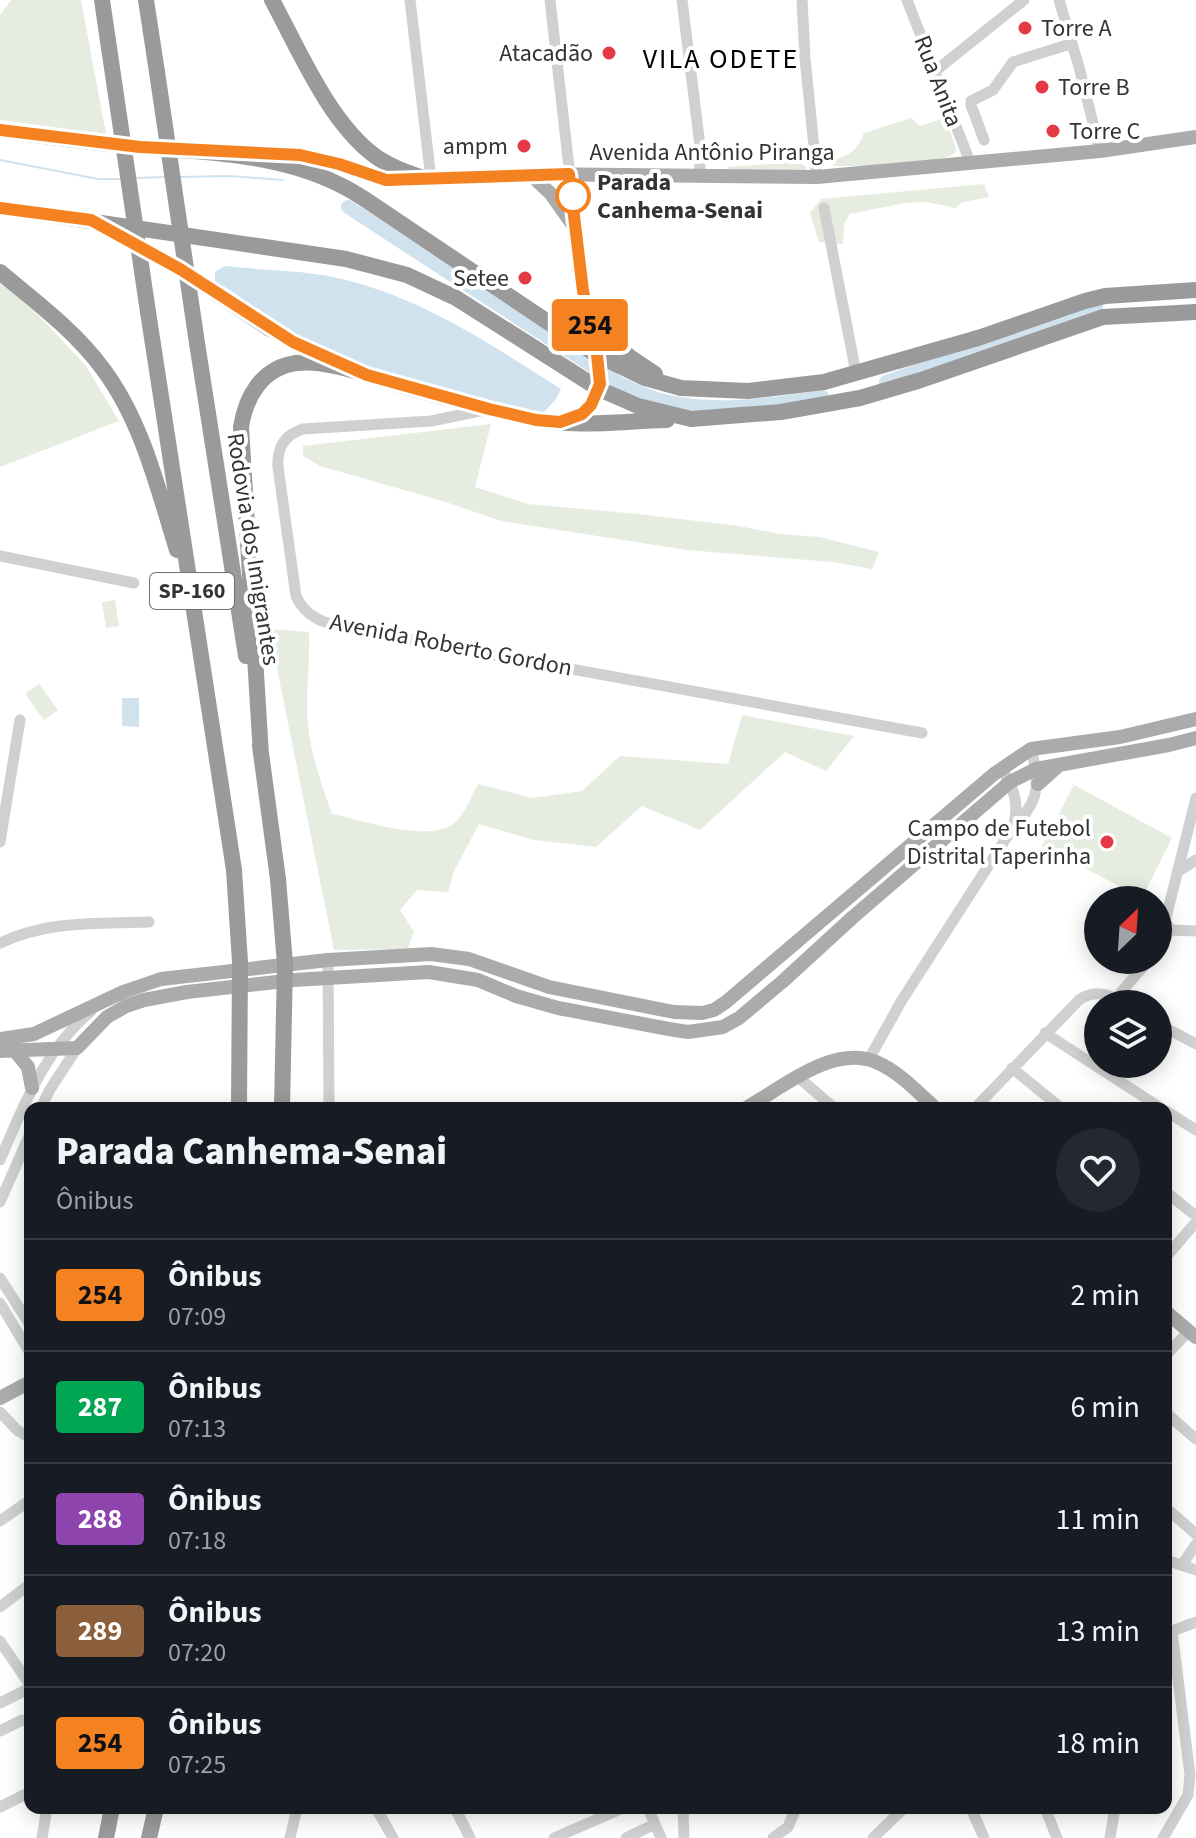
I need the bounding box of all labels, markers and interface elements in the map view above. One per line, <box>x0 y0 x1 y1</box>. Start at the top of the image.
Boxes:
place label: Torre A <box>1041 11 1111 46</box>
marker: Torre A <box>1016 19 1034 37</box>
street label: Rua Anita <box>905 30 971 132</box>
place label: Atacadão <box>499 36 593 71</box>
district label: VILA ODETE <box>643 39 799 79</box>
marker: Atacadão <box>600 44 618 62</box>
place label: Torre B <box>1058 70 1130 105</box>
marker: Torre B <box>1033 78 1051 96</box>
place label: Torre C <box>1069 114 1140 149</box>
marker: Torre C <box>1044 122 1062 140</box>
place label: ampm <box>443 129 508 164</box>
street label: Avenida Antônio Piranga <box>589 135 835 170</box>
marker: ampm <box>515 137 533 155</box>
place label: Parada Canhema-Senai <box>597 165 763 228</box>
marker: Parada Canhema-Senai <box>556 179 590 213</box>
place label: Setee <box>453 261 509 296</box>
marker: Setee <box>516 269 534 287</box>
line badge: 254 <box>544 299 636 351</box>
text: 254 <box>568 305 612 345</box>
street label: Rodovia dos Imigrantes <box>217 430 289 668</box>
road number: SP-160 <box>150 573 234 609</box>
street label: Avenida Roberto Gordon <box>327 604 575 686</box>
place label: Campo de Futebol Distrital Taperinha <box>907 811 1091 874</box>
marker: Campo de Futebol Distrital Taperinha <box>1098 833 1116 851</box>
north arrow <box>1084 886 1172 974</box>
map controls <box>1084 886 1172 1078</box>
button: layers <box>1084 990 1172 1078</box>
text: Parada Canhema-Senai <box>56 1125 447 1179</box>
button: heart <box>1056 1128 1140 1212</box>
text: Ônibus <box>56 1182 133 1219</box>
text: Ônibus <box>168 1255 261 1298</box>
text: 2 min <box>1070 1274 1140 1317</box>
text: 254 <box>78 1275 122 1315</box>
text: 07:09 <box>168 1298 226 1335</box>
text: Ônibus <box>168 1367 261 1410</box>
text: 6 min <box>1070 1386 1140 1429</box>
text: 287 <box>78 1387 122 1427</box>
text: 07:13 <box>168 1410 226 1447</box>
text: Ônibus <box>168 1479 261 1522</box>
text: 11 min <box>1056 1498 1140 1541</box>
text: 288 <box>78 1499 122 1539</box>
text: 07:18 <box>168 1522 226 1559</box>
text: Ônibus <box>168 1591 261 1634</box>
text: 13 min <box>1056 1610 1140 1653</box>
text: 289 <box>78 1611 122 1651</box>
text: 07:20 <box>168 1634 226 1671</box>
text: Ônibus <box>168 1703 261 1746</box>
text: 18 min <box>1056 1722 1140 1765</box>
text: 254 <box>78 1723 122 1763</box>
text: 07:25 <box>168 1746 226 1783</box>

